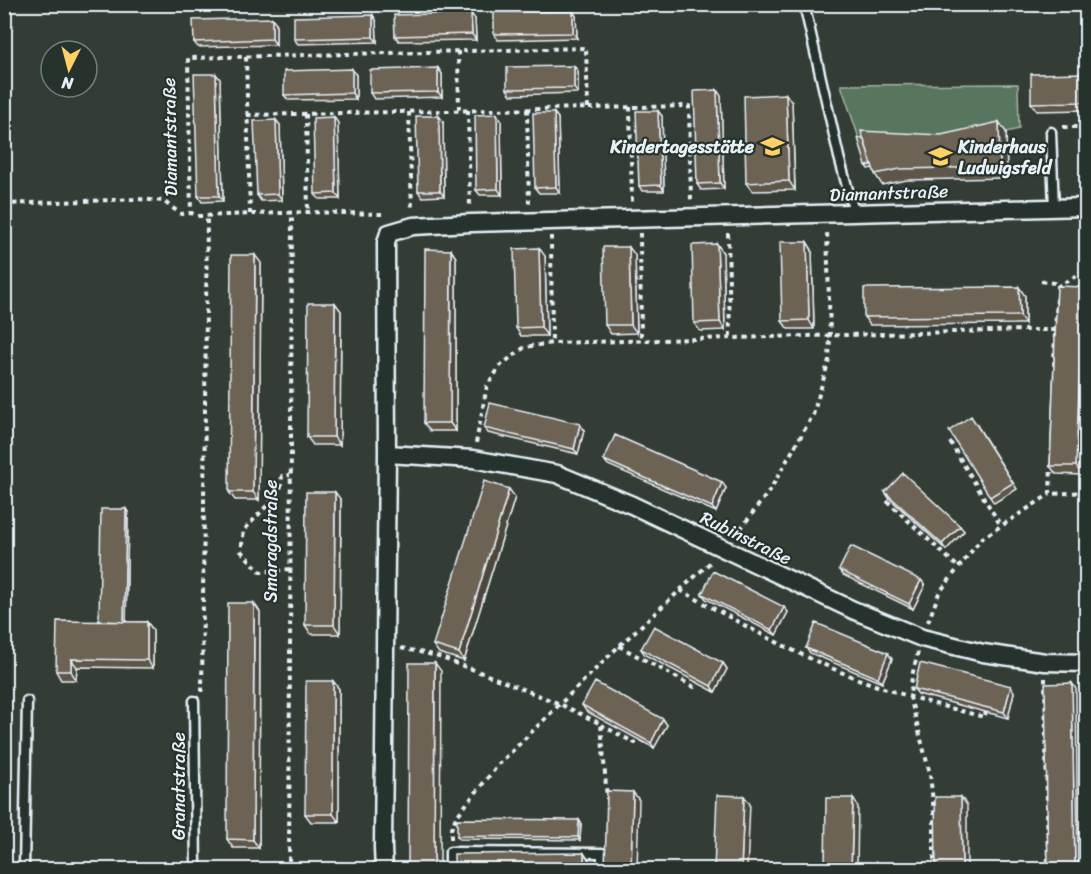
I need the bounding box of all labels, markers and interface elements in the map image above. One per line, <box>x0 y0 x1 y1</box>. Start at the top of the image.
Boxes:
north arrow <box>39 39 99 99</box>
text: N <box>60 68 76 99</box>
street label: Diamantstraße <box>153 77 187 197</box>
place label: Kindertagesstätte <box>609 131 755 163</box>
place label: Kinderhaus Ludwigsfeld <box>957 131 1053 184</box>
school or university icon: Kindertagesstätte <box>759 134 785 160</box>
school or university icon: Kinderhaus Ludwigsfeld <box>927 144 953 170</box>
street label: Diamantstraße <box>829 175 949 211</box>
street label: Smaragdstraße <box>255 480 287 602</box>
street label: Rubinstraße <box>695 502 797 574</box>
street label: Granatstraße <box>163 732 195 840</box>

